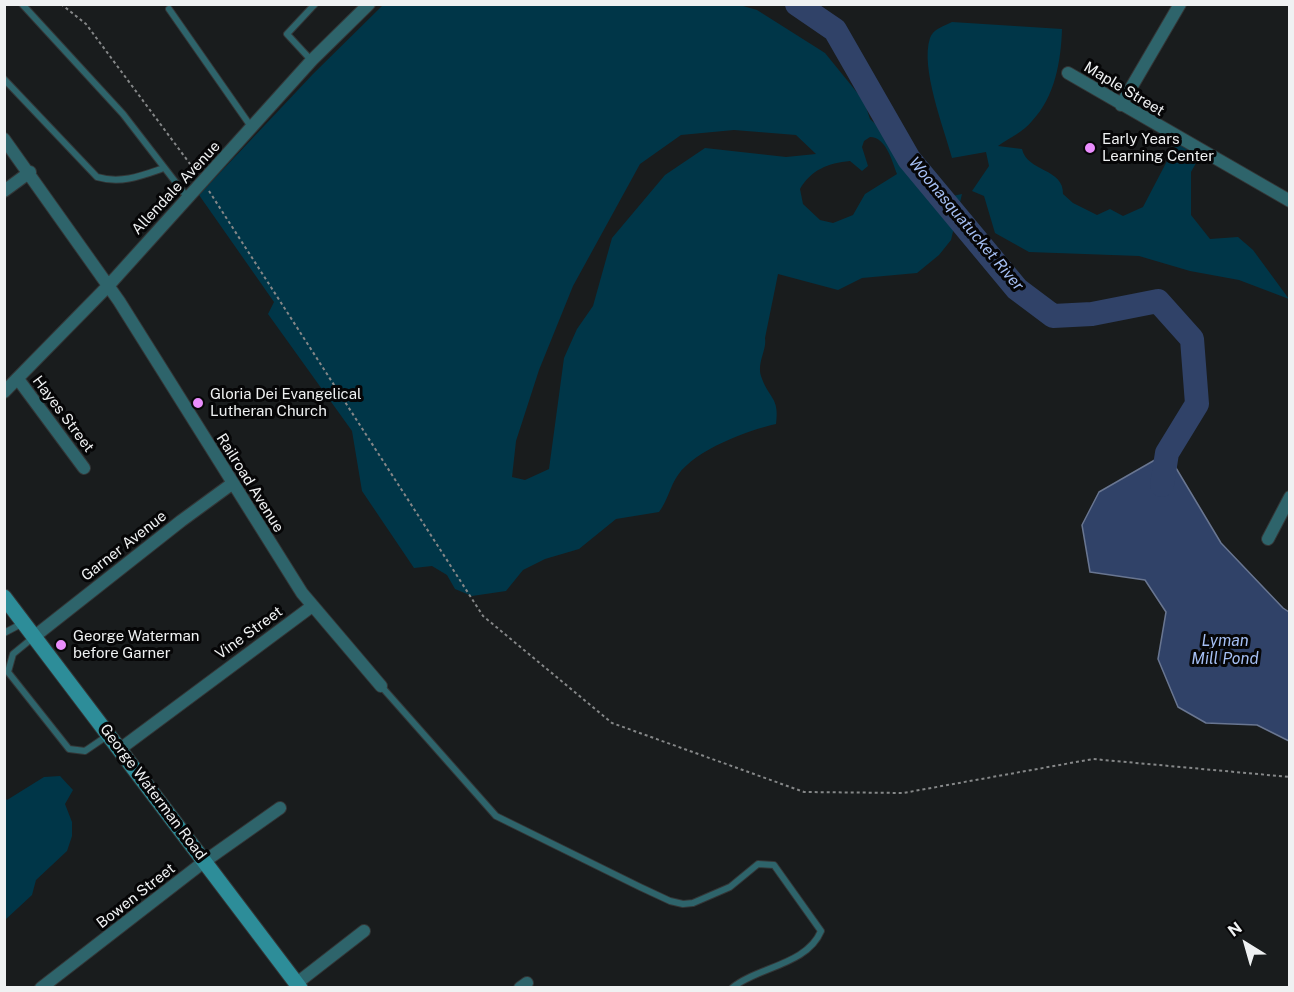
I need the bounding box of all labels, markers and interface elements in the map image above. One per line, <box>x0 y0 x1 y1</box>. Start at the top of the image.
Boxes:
street label: Maple Street <box>1081 58 1167 120</box>
place label: Early Years Learning Center <box>1102 130 1214 165</box>
street label: Allendale Avenue <box>128 137 224 239</box>
marker: Early Years Learning Center <box>1083 141 1097 155</box>
water label: Woonasquatucket River <box>904 153 1028 295</box>
street label: Hayes Street <box>28 372 98 456</box>
place label: Gloria Dei Evangelical Lutheran Church <box>210 385 362 420</box>
marker: Gloria Dei Evangelical Lutheran Church <box>191 396 205 410</box>
street label: Railroad Avenue <box>212 430 288 536</box>
street label: Garner Avenue <box>78 507 170 585</box>
street label: Vine Street <box>212 603 286 663</box>
place label: George Waterman before Garner <box>73 627 199 662</box>
water label: Lyman Mill Pond <box>1191 631 1259 669</box>
marker: George Waterman before Garner <box>54 638 68 652</box>
street label: George Waterman Road <box>96 720 210 864</box>
street label: Bowen Street <box>93 860 179 932</box>
north arrow <box>1216 914 1276 974</box>
text: N <box>1224 918 1246 941</box>

